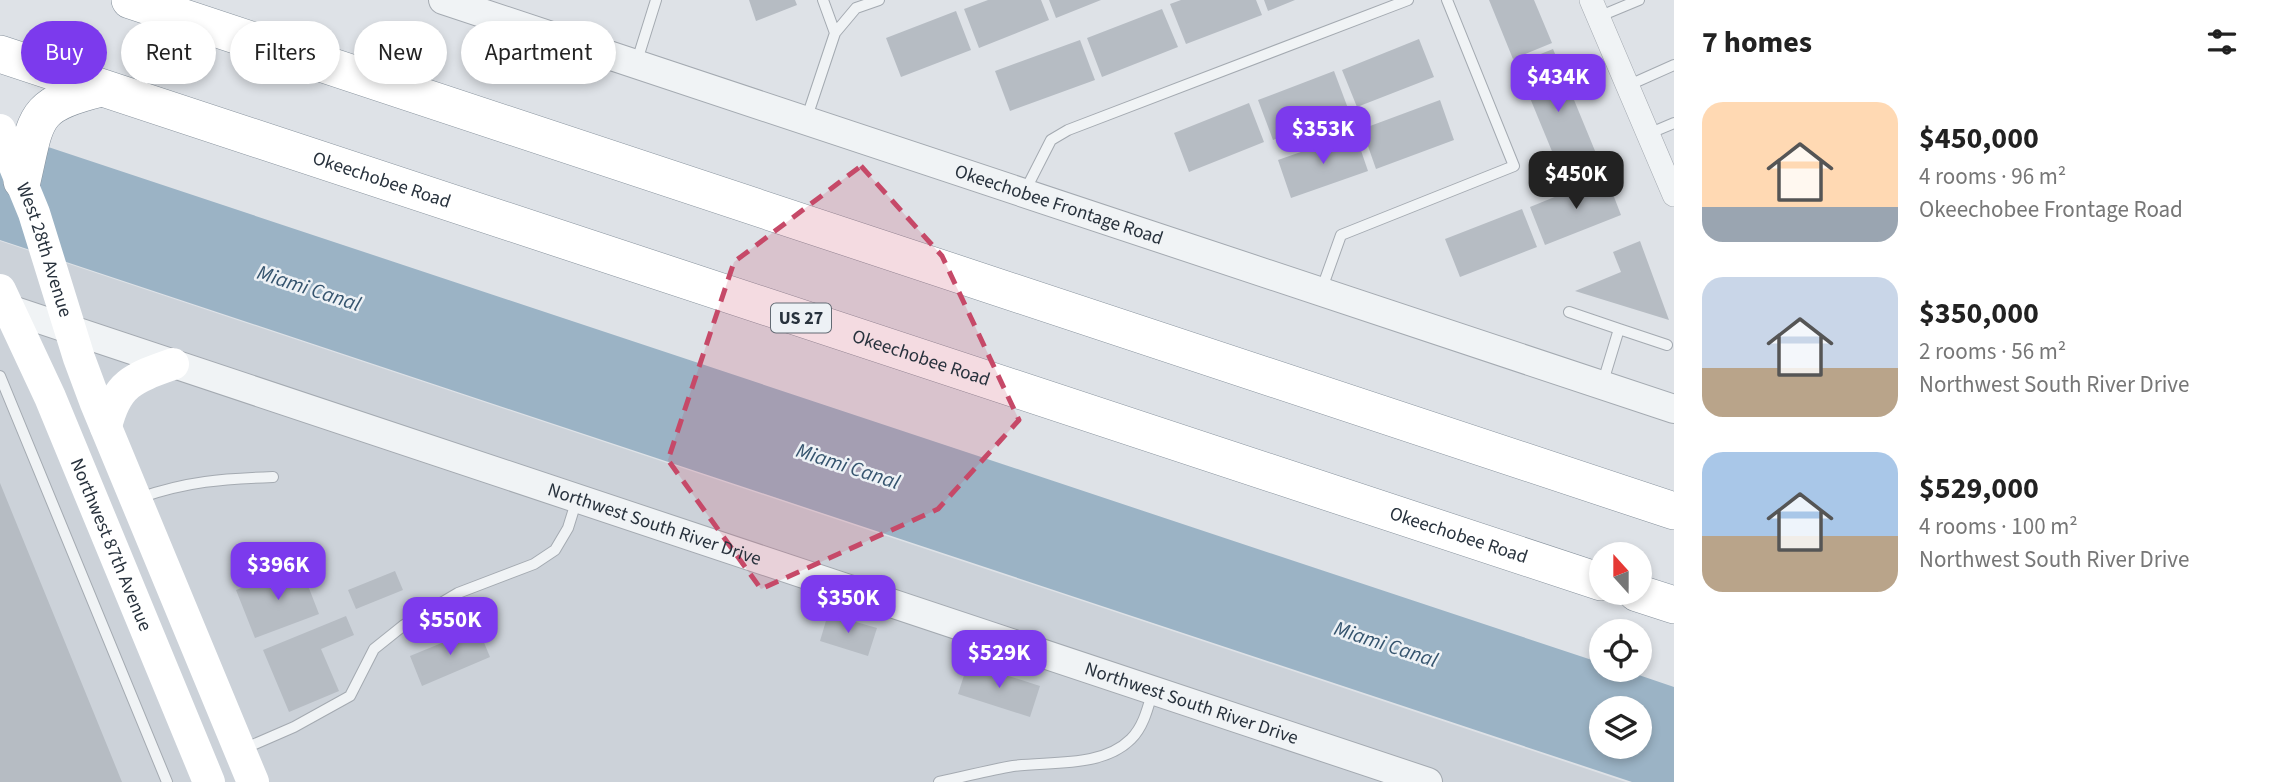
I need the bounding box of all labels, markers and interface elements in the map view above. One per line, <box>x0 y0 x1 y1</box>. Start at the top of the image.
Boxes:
chip: Buy <box>21 21 107 84</box>
chip: Rent <box>121 21 216 84</box>
chip: Filters <box>230 21 340 84</box>
chip: New <box>354 21 447 84</box>
chip: Apartment <box>461 21 616 84</box>
text: 7 homes <box>1702 21 1812 64</box>
icon: filters <box>2203 23 2241 61</box>
pin: $434K <box>1509 54 1607 114</box>
text: $434K <box>1527 60 1589 93</box>
pin: $353K <box>1274 106 1372 166</box>
text: $353K <box>1292 112 1354 145</box>
text: $450,000 <box>1919 117 2039 160</box>
icon: home <box>1758 130 1842 214</box>
street label: Okeechobee Road <box>309 145 454 215</box>
pin: $450K <box>1527 152 1625 211</box>
street label: Okeechobee Frontage Road <box>951 157 1167 252</box>
text: $450K <box>1545 157 1607 190</box>
text: 4 rooms · 96 m² <box>1919 160 2066 193</box>
street label: West 28th Avenue <box>9 178 79 321</box>
text: Okeechobee Frontage Road <box>1919 193 2183 226</box>
water label: Miami Canal <box>253 257 365 319</box>
text: $350,000 <box>1919 292 2039 335</box>
road number: US 27 <box>771 304 831 332</box>
icon: home <box>1758 305 1842 389</box>
street label: Okeechobee Road <box>849 322 994 393</box>
text: 2 rooms · 56 m² <box>1919 335 2066 368</box>
text: Northwest South River Drive <box>1919 368 2189 401</box>
water label: Miami Canal <box>792 435 904 497</box>
street label: Northwest 87th Avenue <box>63 454 159 635</box>
text: $529,000 <box>1919 467 2039 510</box>
street label: Northwest South River Drive <box>544 476 765 572</box>
icon: home <box>1758 480 1842 564</box>
street label: Okeechobee Road <box>1386 500 1531 570</box>
text: 4 rooms · 100 m² <box>1919 510 2078 543</box>
pin: $396K <box>229 542 327 602</box>
north arrow <box>1589 542 1652 606</box>
map controls <box>1589 542 1652 759</box>
text: Northwest South River Drive <box>1919 543 2189 576</box>
text: $396K <box>247 548 309 581</box>
pin: $350K <box>799 576 897 635</box>
text: $350K <box>817 581 879 614</box>
pin: $550K <box>401 598 499 657</box>
text: $550K <box>419 603 481 636</box>
water label: Miami Canal <box>1330 613 1442 675</box>
button: locate <box>1589 619 1652 682</box>
pin: $529K <box>950 630 1048 690</box>
text: $529K <box>968 636 1030 669</box>
street label: Northwest South River Drive <box>1081 655 1302 751</box>
button: layers <box>1589 696 1652 759</box>

